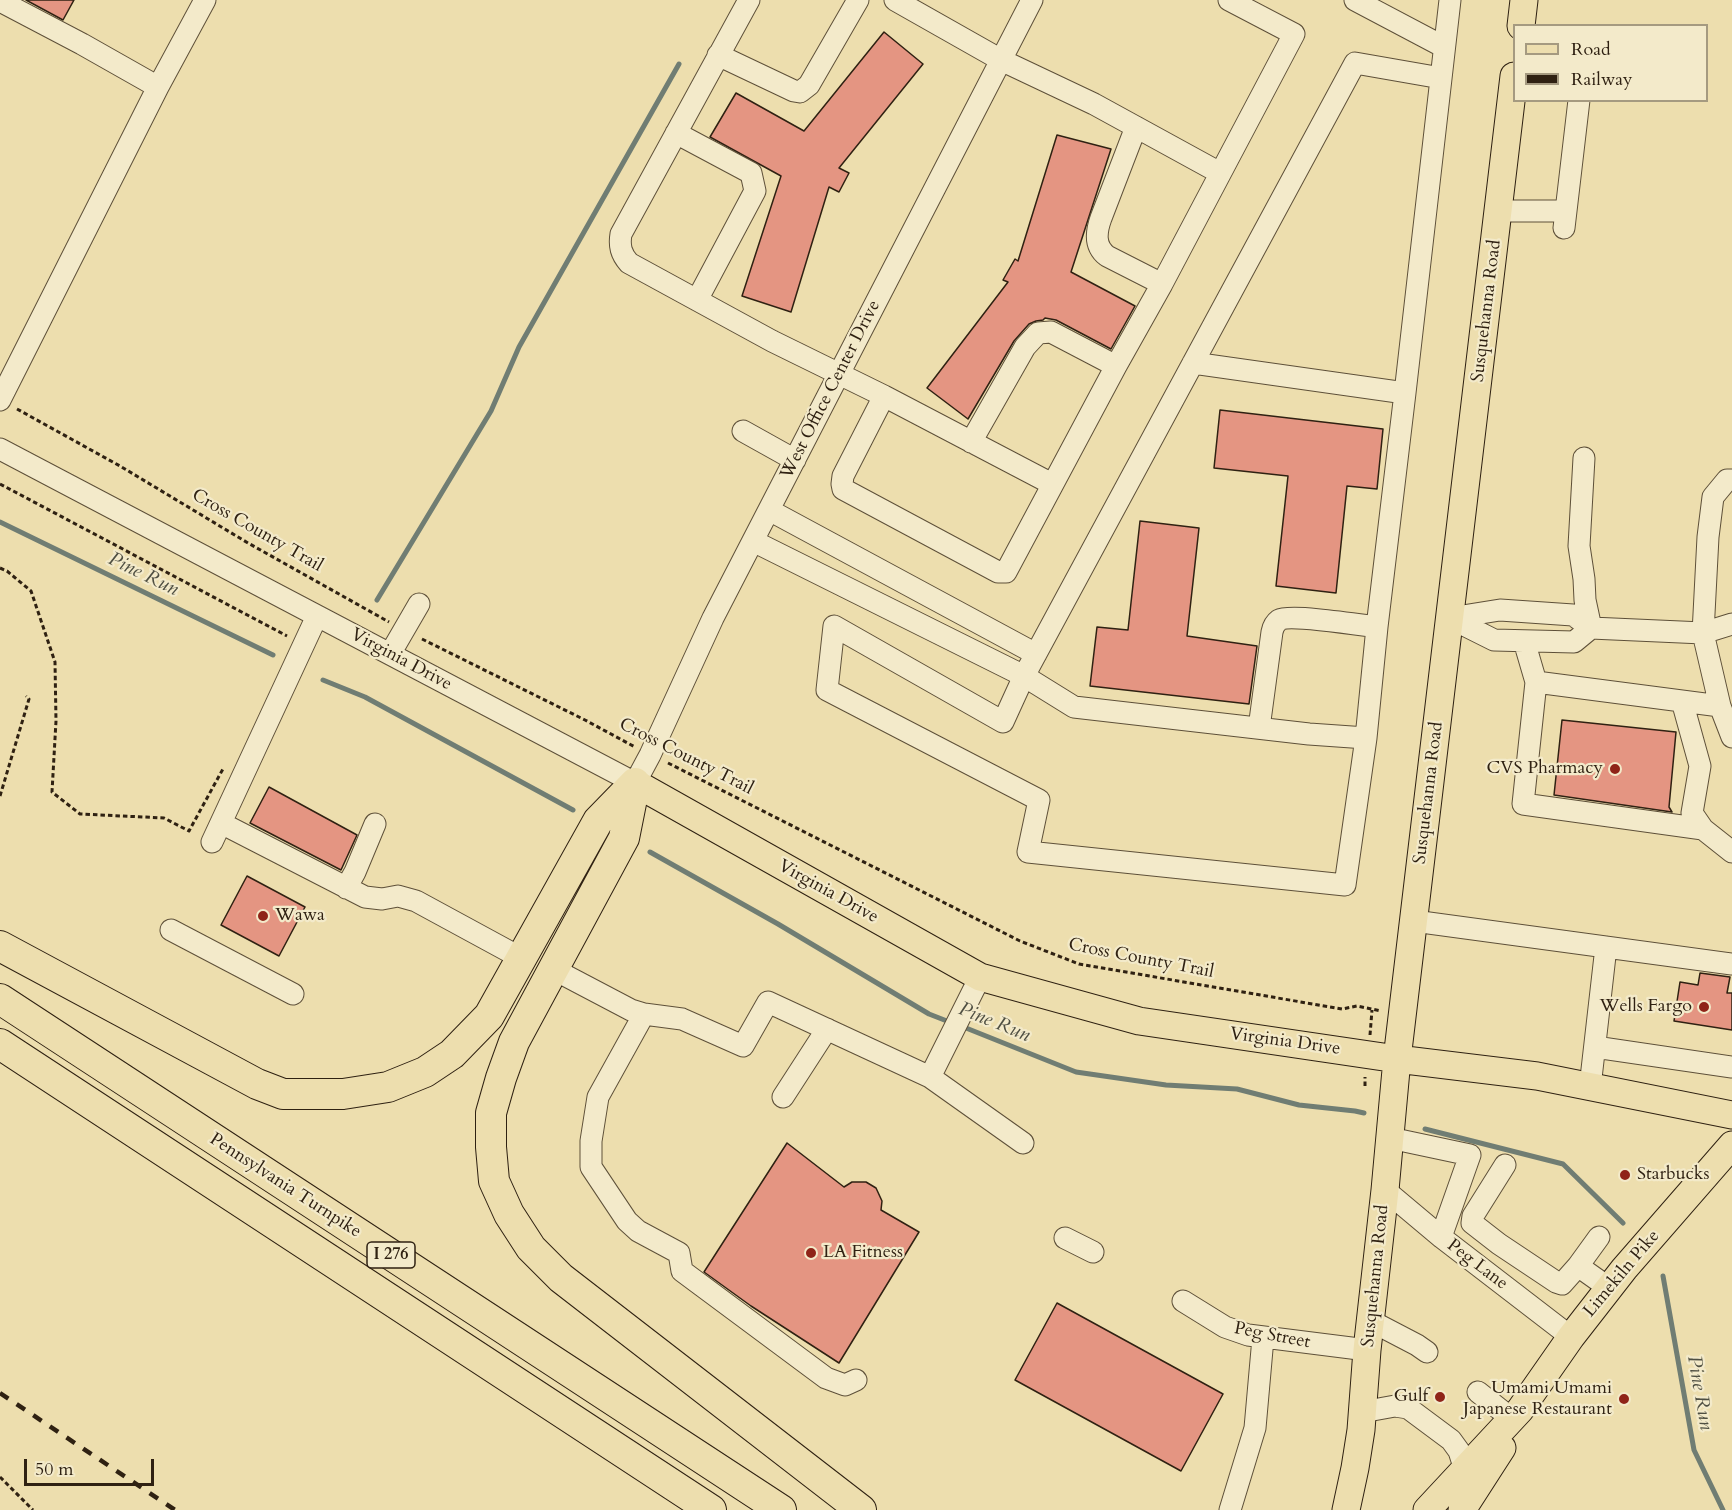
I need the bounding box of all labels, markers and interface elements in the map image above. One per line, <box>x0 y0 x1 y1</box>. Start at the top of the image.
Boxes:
legend <box>1513 24 1708 102</box>
text: Road <box>1571 37 1611 62</box>
text: Railway <box>1571 67 1633 92</box>
street label: Susquehanna Road <box>1468 239 1506 383</box>
street label: West Office Center Drive <box>776 297 886 483</box>
street label: Cross County Trail <box>188 485 326 577</box>
water label: Pine Run <box>104 548 182 602</box>
street label: Virginia Drive <box>347 624 455 696</box>
street label: Cross County Trail <box>615 714 757 800</box>
street label: Susquehanna Road <box>1410 721 1448 865</box>
place label: CVS Pharmacy <box>1487 758 1603 780</box>
marker: CVS Pharmacy <box>1608 762 1622 776</box>
street label: Virginia Drive <box>774 856 882 928</box>
place label: Wawa <box>275 905 325 927</box>
marker: Wawa <box>256 909 270 923</box>
street label: Cross County Trail <box>1066 934 1216 984</box>
place label: Wells Fargo <box>1600 996 1692 1018</box>
water label: Pine Run <box>955 998 1033 1048</box>
marker: Wells Fargo <box>1697 1000 1711 1014</box>
street label: Virginia Drive <box>1228 1024 1342 1060</box>
street label: Pennsylvania Turnpike <box>205 1129 365 1243</box>
place label: Starbucks <box>1637 1164 1709 1186</box>
marker: Starbucks <box>1618 1168 1632 1182</box>
street label: Susquehanna Road <box>1358 1204 1394 1348</box>
street label: Limekiln Pike <box>1579 1226 1665 1322</box>
street label: Peg Lane <box>1442 1235 1512 1295</box>
road number: I 276 <box>367 1242 415 1268</box>
place label: LA Fitness <box>823 1242 903 1264</box>
marker: LA Fitness <box>804 1246 818 1260</box>
street label: Peg Street <box>1232 1318 1312 1354</box>
water label: Pine Run <box>1681 1354 1717 1432</box>
place label: Umami Umami Japanese Restaurant <box>1463 1378 1612 1420</box>
place label: Gulf <box>1394 1386 1428 1408</box>
marker: Gulf <box>1433 1390 1447 1404</box>
marker: Umami Umami Japanese Restaurant <box>1617 1392 1631 1406</box>
scale bar <box>27 1447 158 1485</box>
text: 50 m <box>35 1457 74 1482</box>

